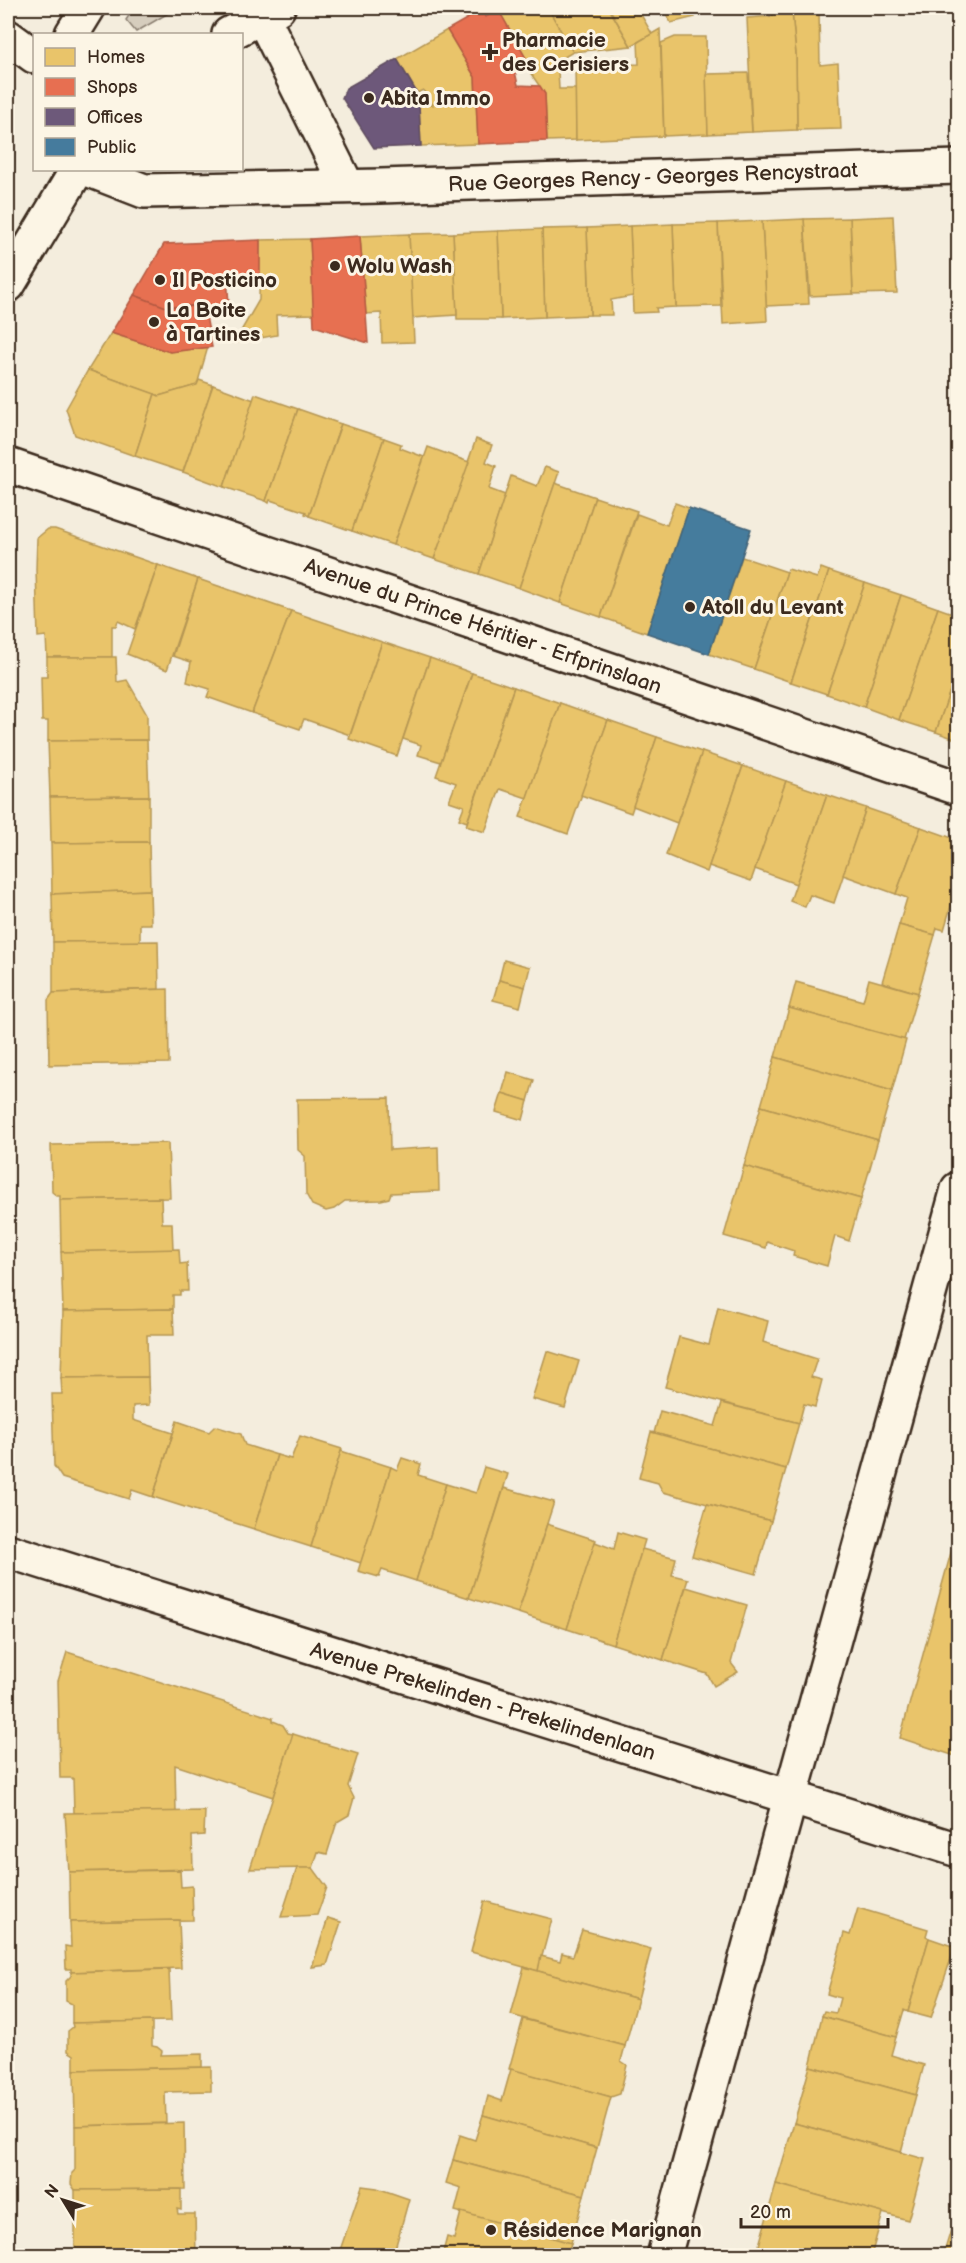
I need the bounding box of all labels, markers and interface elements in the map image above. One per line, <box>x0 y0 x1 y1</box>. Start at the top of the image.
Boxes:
place label: Pharmacie des Cerisiers <box>502 28 629 77</box>
legend <box>33 33 243 171</box>
marker: Pharmacie des Cerisiers <box>483 45 497 59</box>
text: Homes <box>87 47 145 68</box>
text: Shops <box>87 77 138 98</box>
place label: Abita Immo <box>380 86 491 111</box>
marker: Abita Immo <box>362 91 376 105</box>
text: Offices <box>87 107 143 128</box>
text: Public <box>87 137 136 158</box>
street label: Rue Georges Rency - Georges Rencystraat <box>448 158 859 197</box>
place label: Wolu Wash <box>347 254 452 279</box>
marker: Wolu Wash <box>328 259 342 273</box>
place label: Il Posticino <box>172 268 277 293</box>
marker: Il Posticino <box>153 273 167 287</box>
place label: La Boite à Tartines <box>166 298 260 347</box>
marker: La Boite à Tartines <box>147 315 161 329</box>
street label: Avenue du Prince Héritier - Erfprinslaan <box>301 553 665 700</box>
place label: Atoll du Levant <box>701 595 844 620</box>
marker: Atoll du Levant <box>683 600 697 614</box>
street label: Avenue Prekelinden - Prekelindenlaan <box>307 1637 658 1766</box>
north arrow <box>33 2170 93 2230</box>
text: N <box>41 2181 64 2202</box>
scale bar <box>741 2191 888 2229</box>
text: 20 m <box>750 2202 791 2223</box>
place label: Résidence Marignan <box>503 2218 702 2243</box>
marker: Résidence Marignan <box>484 2223 498 2237</box>

